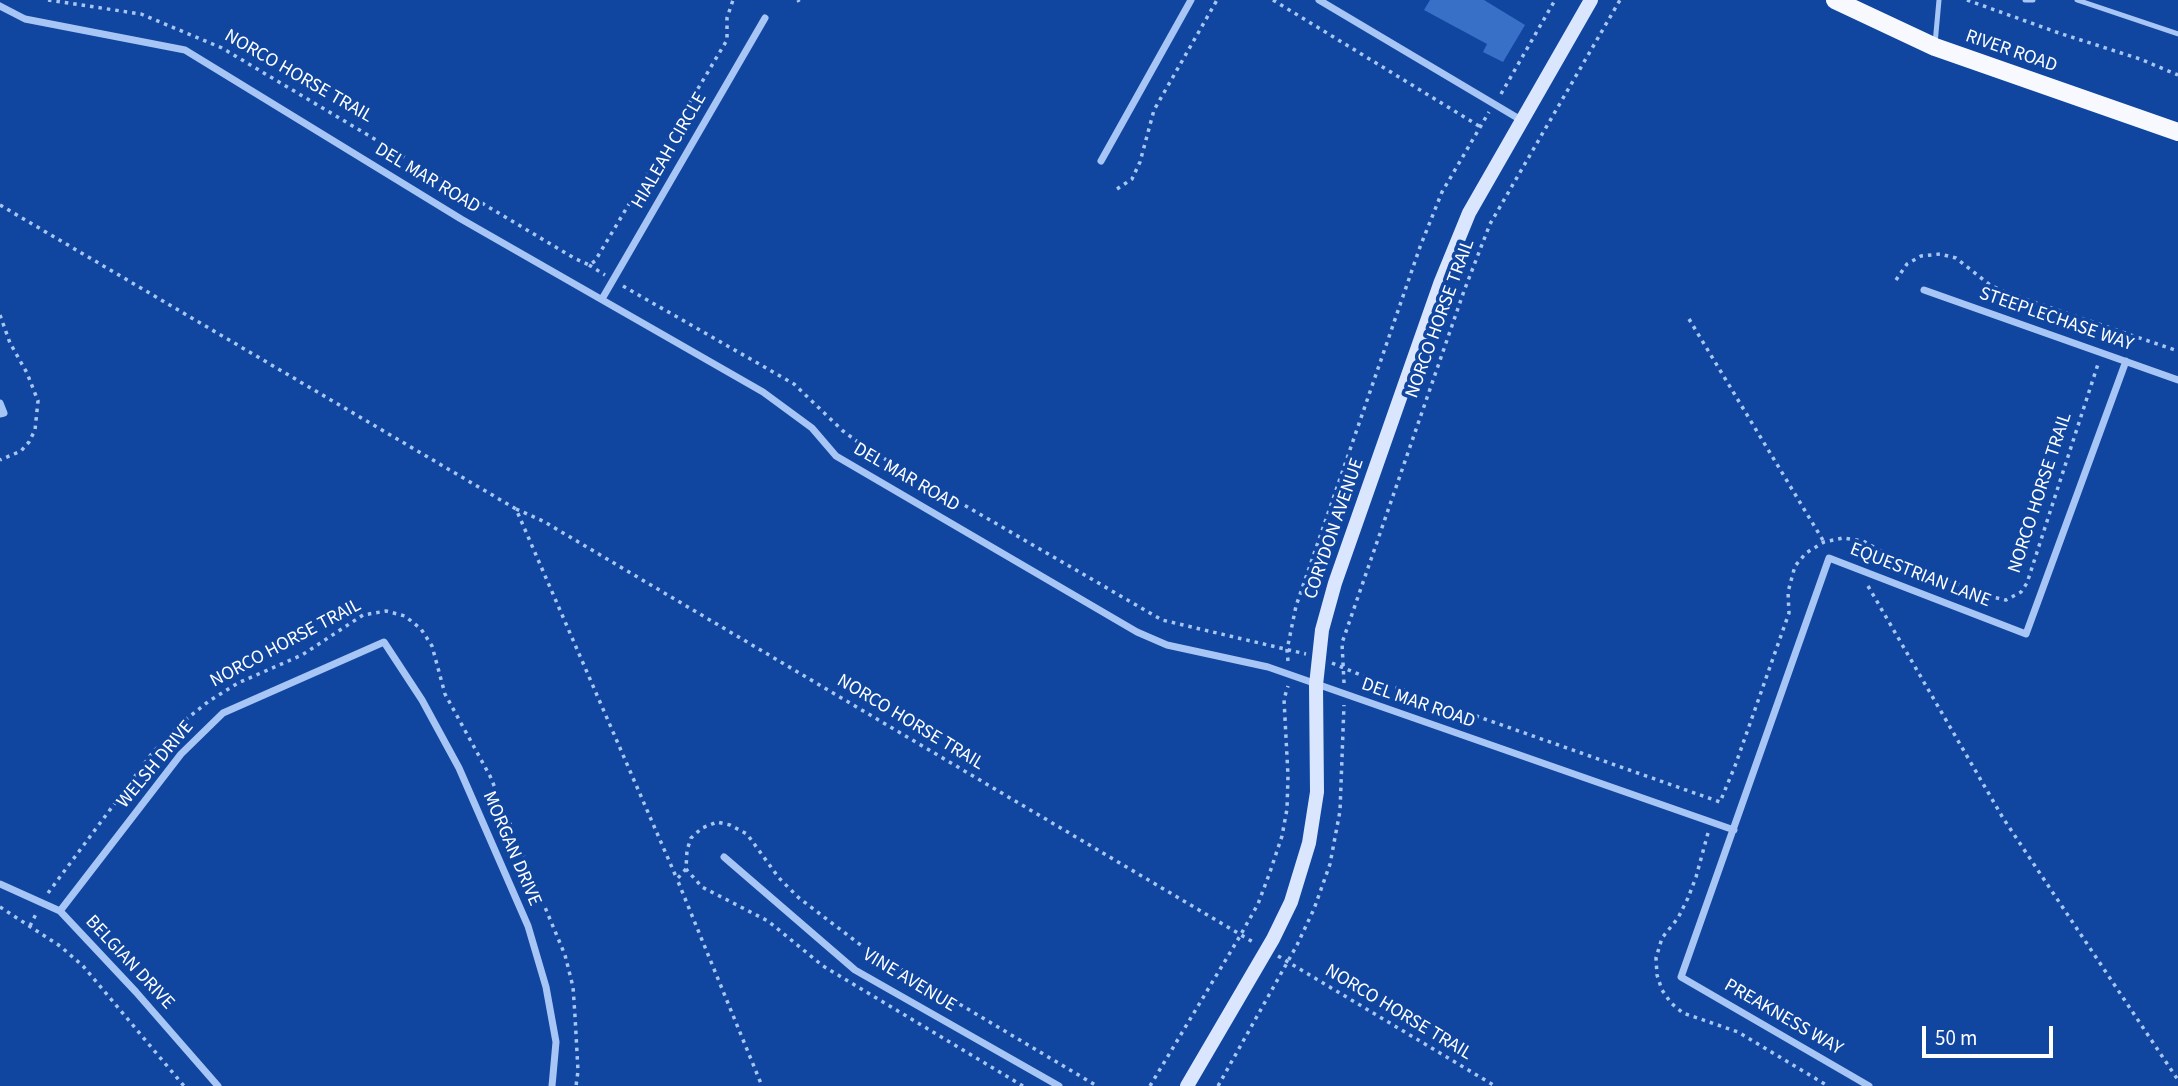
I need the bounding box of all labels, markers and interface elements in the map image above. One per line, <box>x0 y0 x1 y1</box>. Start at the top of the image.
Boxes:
street label: NORCO HORSE TRAIL <box>220 25 376 129</box>
street label: RIVER ROAD <box>1962 26 2060 78</box>
street label: HIALEAH CIRCLE <box>628 89 712 213</box>
street label: DEL MAR ROAD <box>370 139 484 219</box>
street label: NORCO HORSE TRAIL <box>1402 236 1480 402</box>
street label: STEEPLECHASE WAY <box>1976 283 2136 357</box>
street label: NORCO HORSE TRAIL <box>2004 410 2078 576</box>
street label: DEL MAR ROAD <box>849 438 963 518</box>
street label: CORYDON AVENUE <box>1300 456 1370 602</box>
street label: EQUESTRIAN LANE <box>1846 539 1994 613</box>
street label: NORCO HORSE TRAIL <box>207 595 365 693</box>
street label: NORCO HORSE TRAIL <box>832 670 988 776</box>
street label: DEL MAR ROAD <box>1358 674 1478 734</box>
street label: WELSH DRIVE <box>113 717 199 813</box>
street label: MORGAN DRIVE <box>477 788 545 910</box>
street label: BELGIAN DRIVE <box>80 911 178 1015</box>
street label: VINE AVENUE <box>858 944 960 1018</box>
street label: NORCO HORSE TRAIL <box>1320 960 1476 1066</box>
street label: PREAKNESS WAY <box>1720 975 1846 1061</box>
scale bar <box>1926 1012 2057 1056</box>
text: 50 m <box>1935 1023 1977 1053</box>

